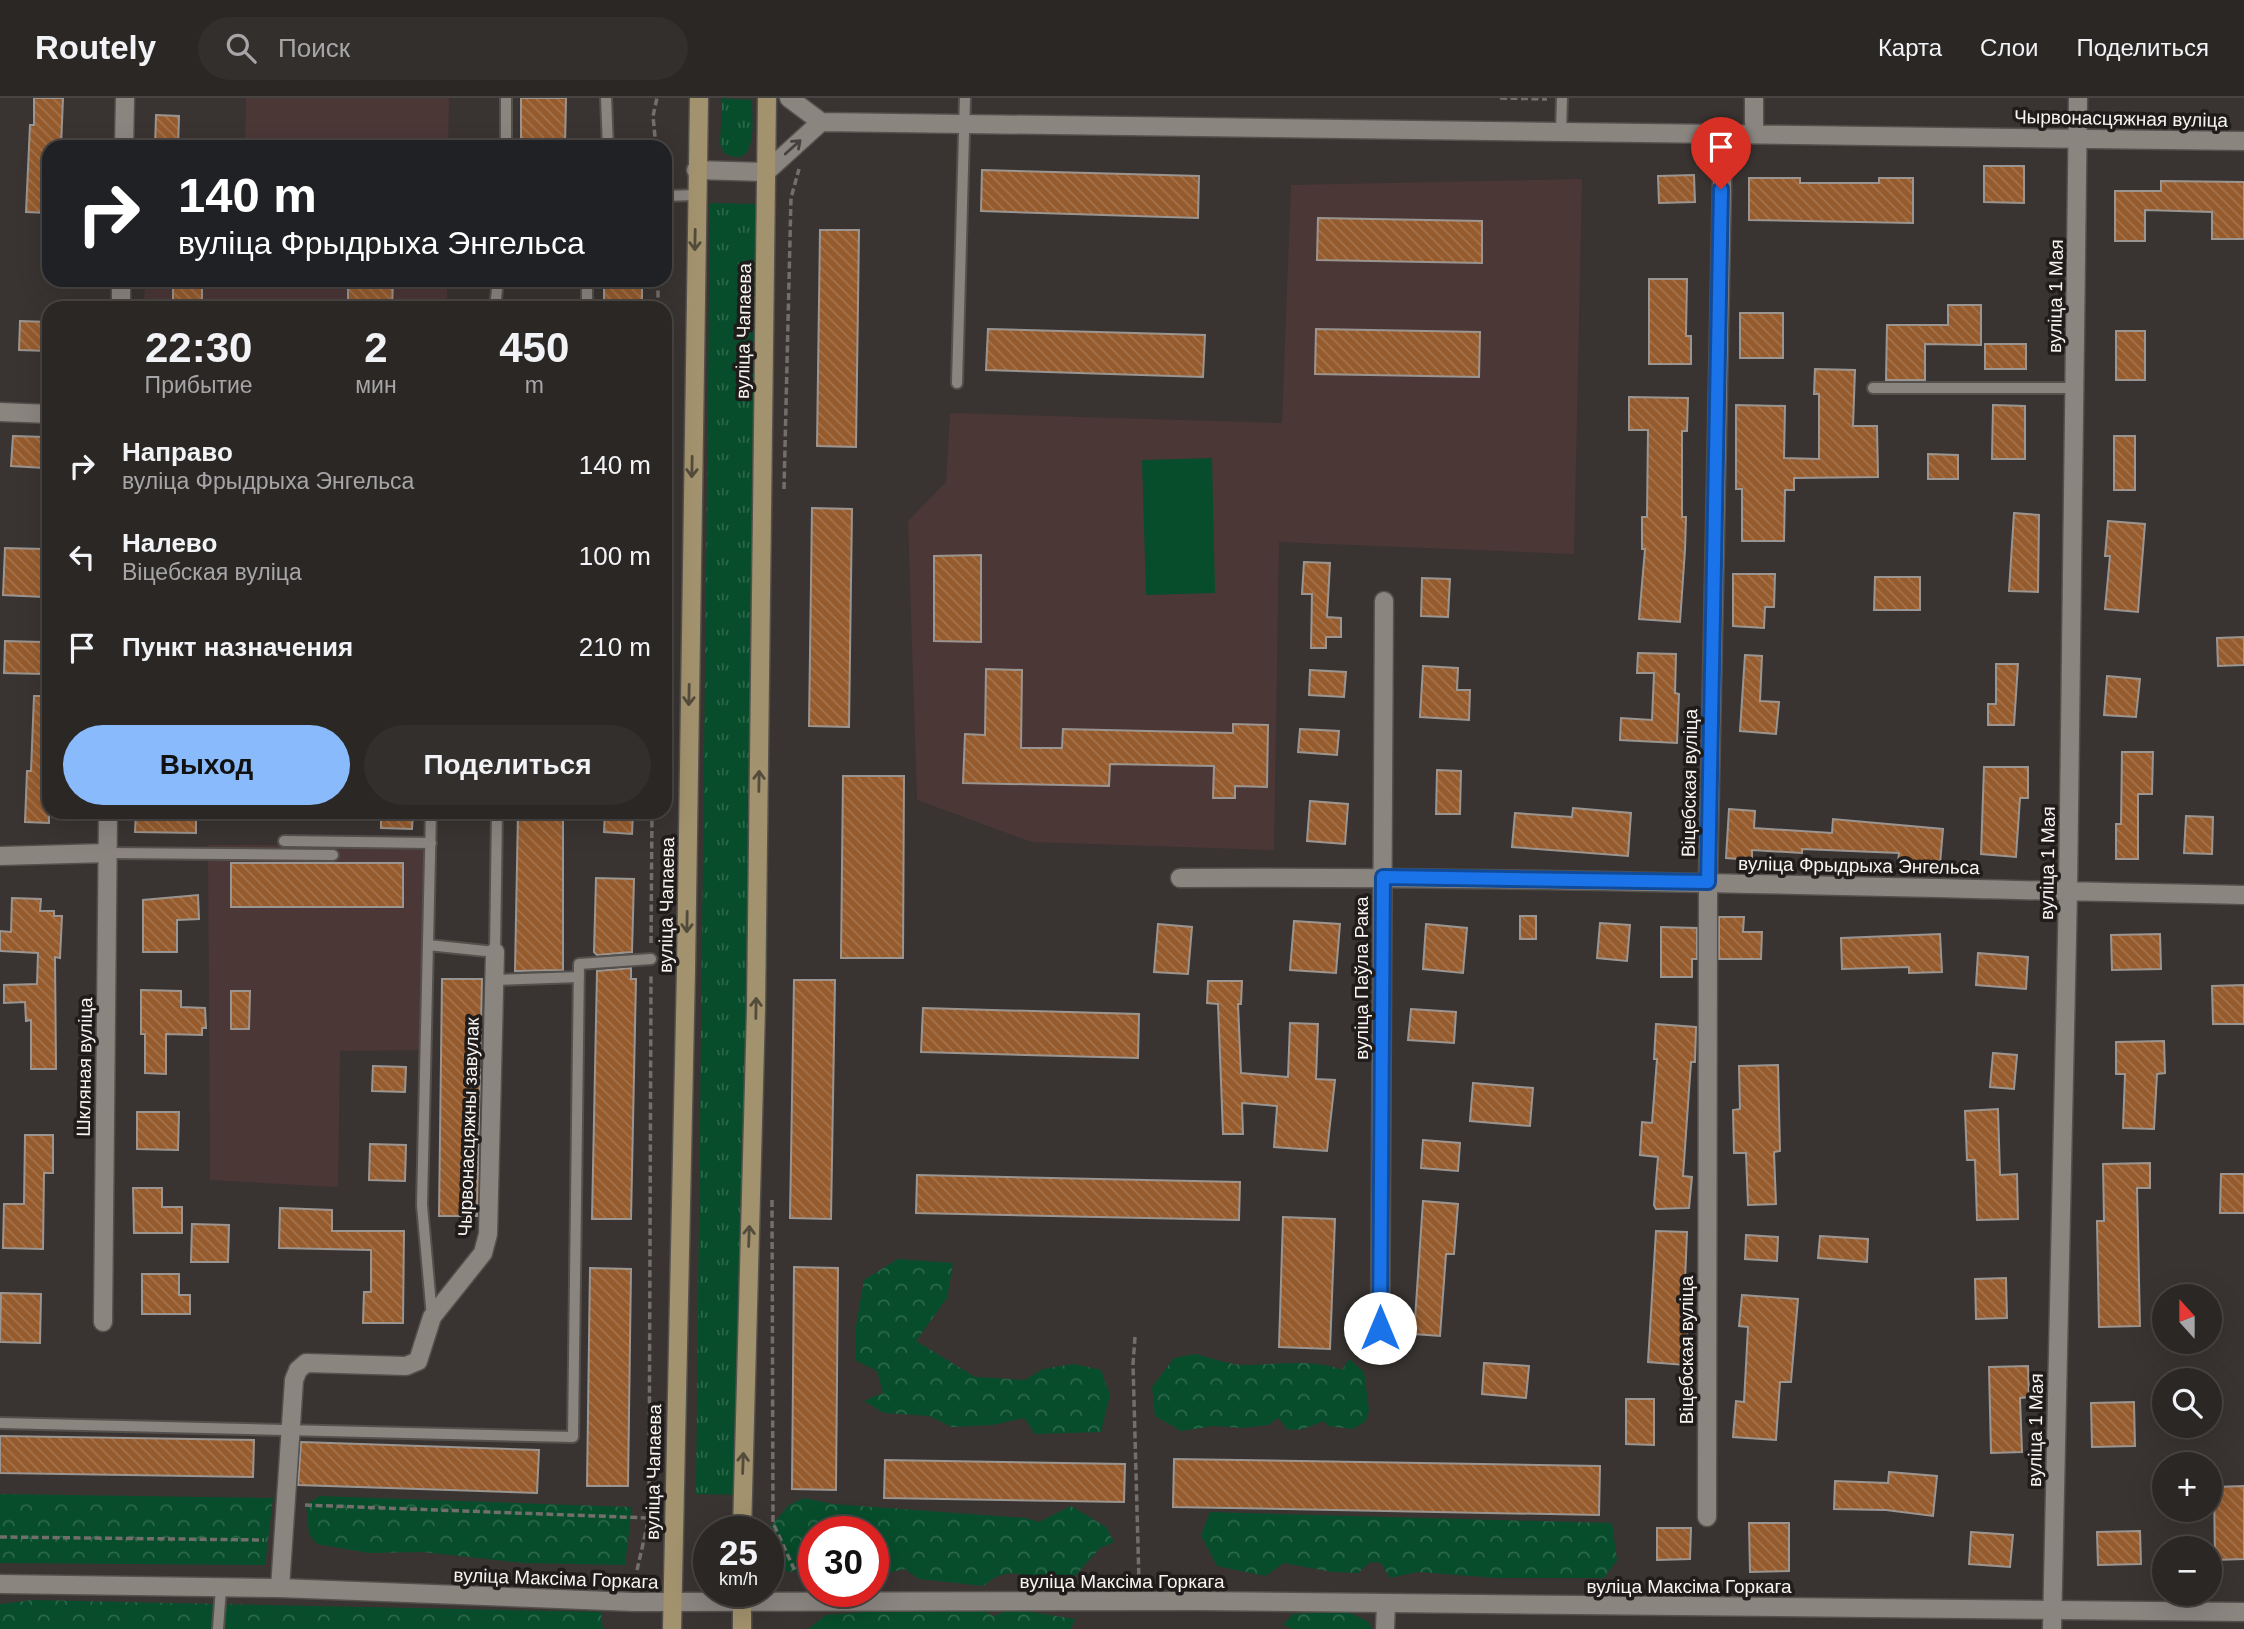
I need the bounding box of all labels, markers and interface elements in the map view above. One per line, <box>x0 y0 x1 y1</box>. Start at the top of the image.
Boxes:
search box <box>198 17 688 80</box>
text: Routely <box>35 29 156 66</box>
icon: search <box>222 29 260 67</box>
text: Поиск <box>278 33 350 63</box>
text: Карта <box>1878 34 1942 61</box>
text: Слои <box>1980 34 2038 61</box>
text: Поделиться <box>2076 34 2209 61</box>
street label: Чырвонасцяжная вуліца <box>2014 106 2229 131</box>
pin <box>1691 117 1751 189</box>
icon: arrive <box>1702 128 1740 166</box>
one-way arrow <box>784 139 802 155</box>
icon: right <box>63 168 154 259</box>
text: 140 m <box>178 168 317 222</box>
text: вуліца Фрыдрыха Энгельса <box>178 225 585 261</box>
one-way arrow <box>688 228 702 251</box>
street label: вуліца 1 Мая <box>2044 239 2067 353</box>
street label: вуліца Чапаева <box>732 262 755 399</box>
text: 22:30 <box>145 324 252 371</box>
text: 2 <box>364 324 388 371</box>
text: 450 <box>499 324 569 371</box>
text: Прибытие <box>145 372 253 398</box>
text: мин <box>355 372 397 398</box>
text: m <box>525 372 544 398</box>
text: Направо <box>122 437 233 467</box>
icon: right <box>63 447 101 485</box>
text: 140 m <box>579 450 651 480</box>
one-way arrow <box>685 455 699 478</box>
text: вуліца Фрыдрыха Энгельса <box>122 468 414 494</box>
text: Налево <box>122 528 217 558</box>
icon: left <box>63 538 101 576</box>
text: 100 m <box>579 541 651 571</box>
text: Віцебская вуліца <box>122 559 302 585</box>
icon: arrive <box>63 629 101 667</box>
text: Пункт назначения <box>122 632 353 662</box>
text: 210 m <box>579 632 651 662</box>
one-way arrow <box>683 683 696 706</box>
street label: Віцебская вуліца <box>1678 708 1701 857</box>
button: Выход <box>63 725 350 805</box>
button: Поделиться <box>364 725 651 805</box>
one-way arrow <box>752 769 765 792</box>
street label: вуліца 1 Мая <box>2036 806 2059 920</box>
street label: вуліца Чапаева <box>655 836 678 973</box>
street label: вуліца Фрыдрыха Энгельса <box>1738 853 1980 878</box>
street label: вуліца Паўла Рака <box>1351 896 1372 1060</box>
one-way arrow <box>680 910 694 933</box>
street label: Шкляная вуліца <box>73 997 96 1137</box>
one-way arrow <box>749 997 762 1020</box>
street label: Чырвонасцяжны завулак <box>454 1016 483 1237</box>
one-way arrow <box>743 1224 756 1247</box>
street label: Віцебская вуліца <box>1676 1275 1697 1424</box>
north arrow <box>2152 1284 2222 1354</box>
map controls <box>2152 1284 2222 1606</box>
position arrow <box>1343 1291 1417 1365</box>
button: search <box>2152 1368 2222 1438</box>
street label: вуліца 1 Мая <box>2024 1373 2047 1487</box>
street label: вуліца Чапаева <box>642 1403 665 1540</box>
one-way arrow <box>736 1452 750 1475</box>
button: + <box>2152 1452 2222 1522</box>
speed limit sign: 30 <box>798 1516 889 1607</box>
text: 25 <box>719 1533 758 1572</box>
button: − <box>2152 1536 2222 1606</box>
street label: вуліца Максіма Горкага <box>453 1564 659 1593</box>
text: km/h <box>719 1569 758 1589</box>
street label: вуліца Максіма Горкага <box>1019 1571 1225 1592</box>
street label: вуліца Максіма Горкага <box>1586 1576 1792 1597</box>

